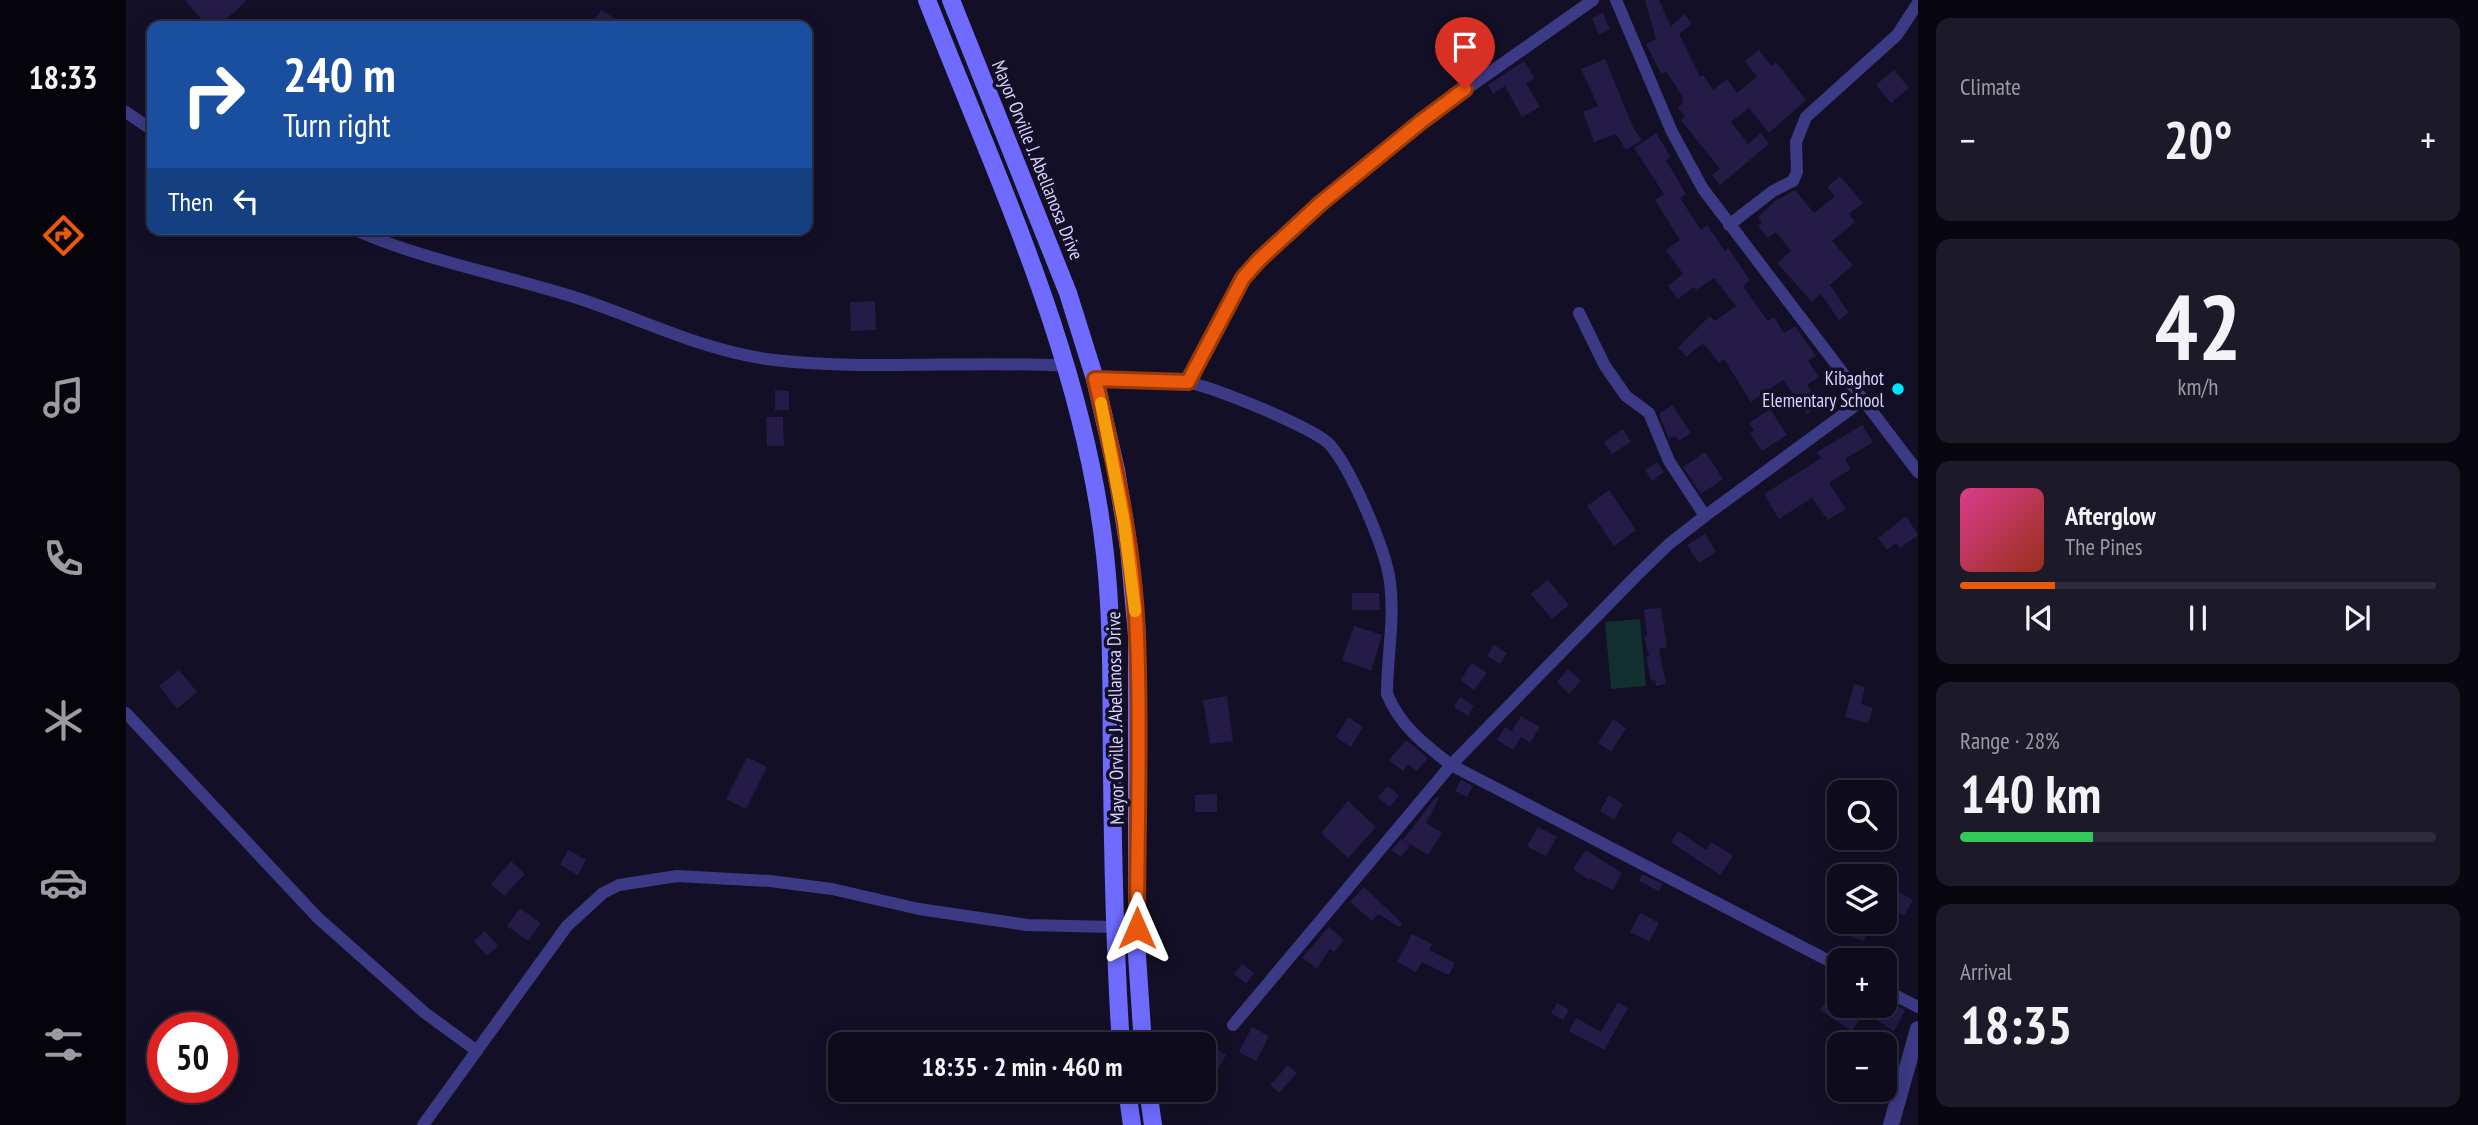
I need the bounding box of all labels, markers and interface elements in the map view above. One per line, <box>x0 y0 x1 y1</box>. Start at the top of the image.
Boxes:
pin <box>1435 17 1495 89</box>
icon: arrive <box>1446 28 1484 66</box>
text: 240 m <box>283 42 396 106</box>
icon: right <box>168 49 259 140</box>
text: 18:33 <box>28 56 98 98</box>
street label: Mayor Orville J. Abellanosa Drive <box>987 57 1089 263</box>
text: Climate <box>1960 72 2021 101</box>
text: Turn right <box>283 104 391 146</box>
text: 20° <box>2164 106 2232 173</box>
text: − <box>1960 115 1976 164</box>
text: + <box>2420 115 2436 164</box>
icon: left <box>227 182 265 220</box>
text: Then <box>168 185 213 218</box>
icon: directions <box>39 211 88 260</box>
text: 42 <box>2155 267 2242 385</box>
place label: Kibaghot Elementary School <box>1762 366 1885 412</box>
text: km/h <box>2178 372 2218 401</box>
icon: music <box>39 373 88 422</box>
marker: Kibaghot Elementary School <box>1890 381 1906 397</box>
text: Afterglow <box>2065 499 2156 532</box>
text: The Pines <box>2065 532 2143 561</box>
icon: phone <box>39 534 88 583</box>
icon: previous <box>2020 599 2058 637</box>
icon: pause <box>2179 599 2217 637</box>
icon: next <box>2338 599 2376 637</box>
street label: Mayor Orville J. Abellanosa Drive <box>1101 611 1129 825</box>
icon: climate <box>39 696 88 745</box>
text: Range · 28% <box>1960 726 2060 755</box>
text: 140 km <box>1960 760 2101 827</box>
map controls <box>1827 780 1897 1102</box>
button: search <box>1827 780 1897 850</box>
icon: car <box>39 858 88 907</box>
button: layers <box>1827 864 1897 934</box>
position arrow <box>1100 891 1174 965</box>
button: + <box>1827 948 1897 1018</box>
text: Arrival <box>1960 957 2012 986</box>
text: 18:35 <box>1960 991 2072 1058</box>
speed limit sign: 50 <box>147 1012 238 1103</box>
icon: filters <box>39 1020 88 1069</box>
button: − <box>1827 1032 1897 1102</box>
text: 18:35 · 2 min · 460 m <box>922 1050 1122 1083</box>

